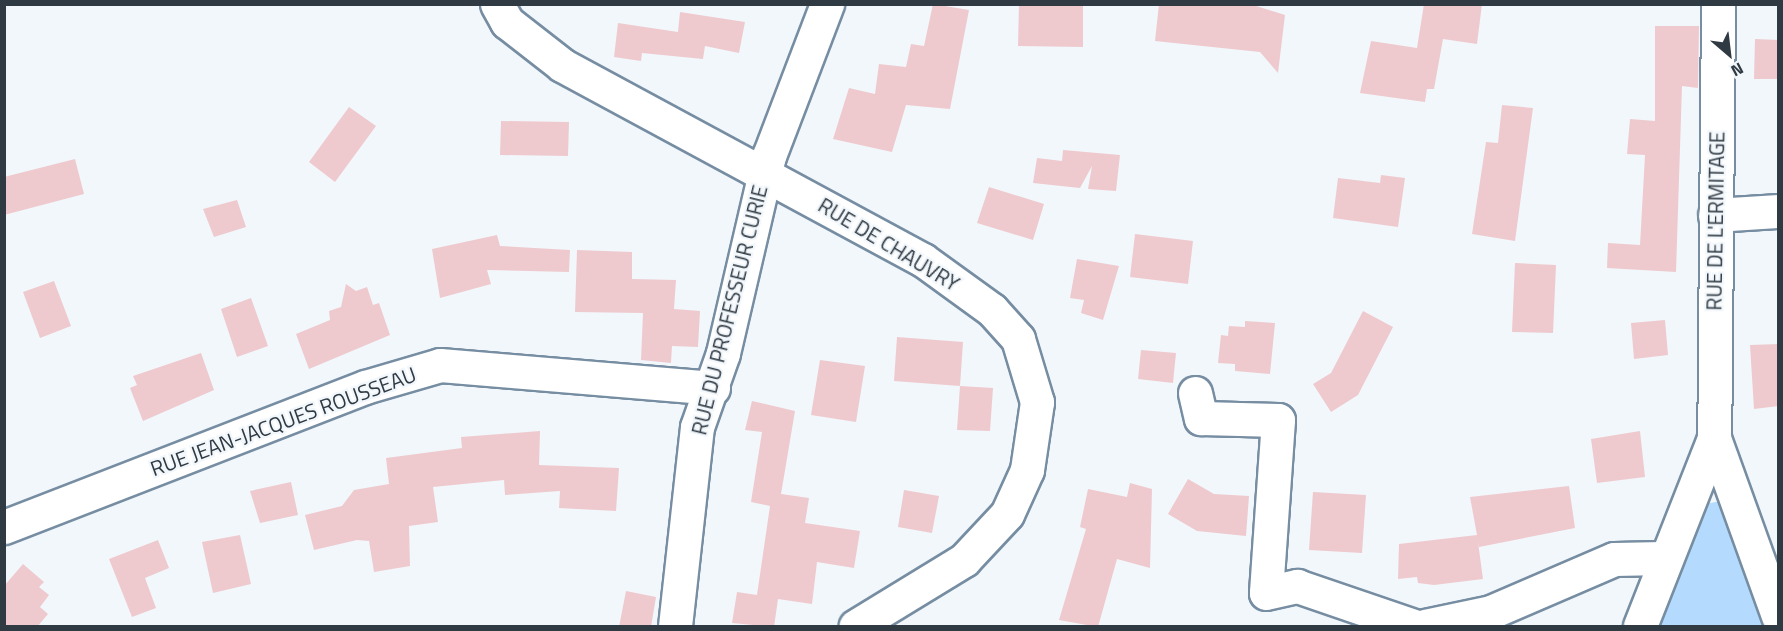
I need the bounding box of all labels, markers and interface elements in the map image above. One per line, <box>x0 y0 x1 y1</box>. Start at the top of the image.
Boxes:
north arrow <box>1699 24 1759 84</box>
text: N <box>1727 57 1748 83</box>
street label: RUE DE L'ERMITAGE <box>1701 131 1729 311</box>
street label: RUE DU PROFESSEUR CURIE <box>686 183 772 437</box>
street label: RUE DE CHAUVRY <box>814 192 964 296</box>
street label: RUE JEAN-JACQUES ROUSSEAU <box>147 361 419 481</box>

